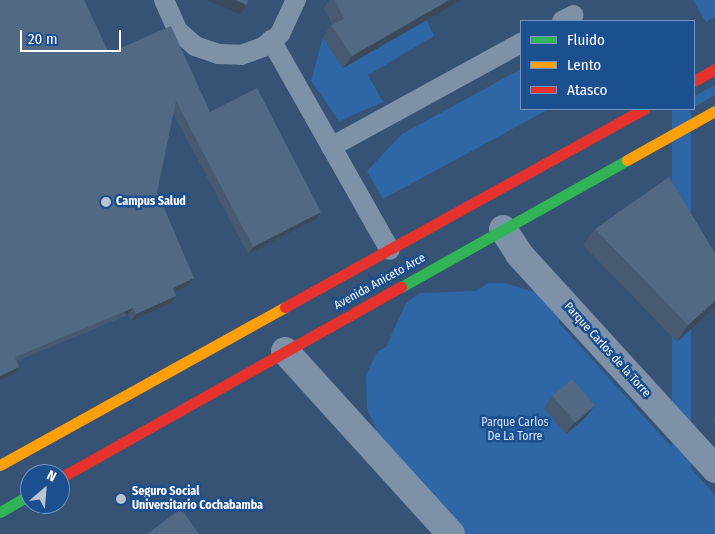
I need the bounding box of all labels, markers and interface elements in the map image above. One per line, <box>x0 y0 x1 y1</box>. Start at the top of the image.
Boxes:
scale bar <box>22 20 124 52</box>
legend <box>520 20 695 110</box>
text: 20 m <box>28 30 58 48</box>
text: Fluido <box>567 31 605 49</box>
text: Lento <box>567 56 601 74</box>
text: Atasco <box>567 81 607 99</box>
place label: Campus Salud <box>116 195 186 209</box>
marker: Campus Salud <box>100 196 112 208</box>
street label: Avenida Aniceto Arce <box>332 251 428 313</box>
street label: Parque Carlos de la Torre <box>561 300 653 400</box>
park label: Parque Carlos De La Torre <box>481 416 549 444</box>
north arrow <box>20 464 70 514</box>
text: N <box>44 467 59 486</box>
place label: Seguro Social Universitario Cochabamba <box>132 485 263 513</box>
marker: Seguro Social Universitario Cochabamba <box>114 492 128 506</box>

